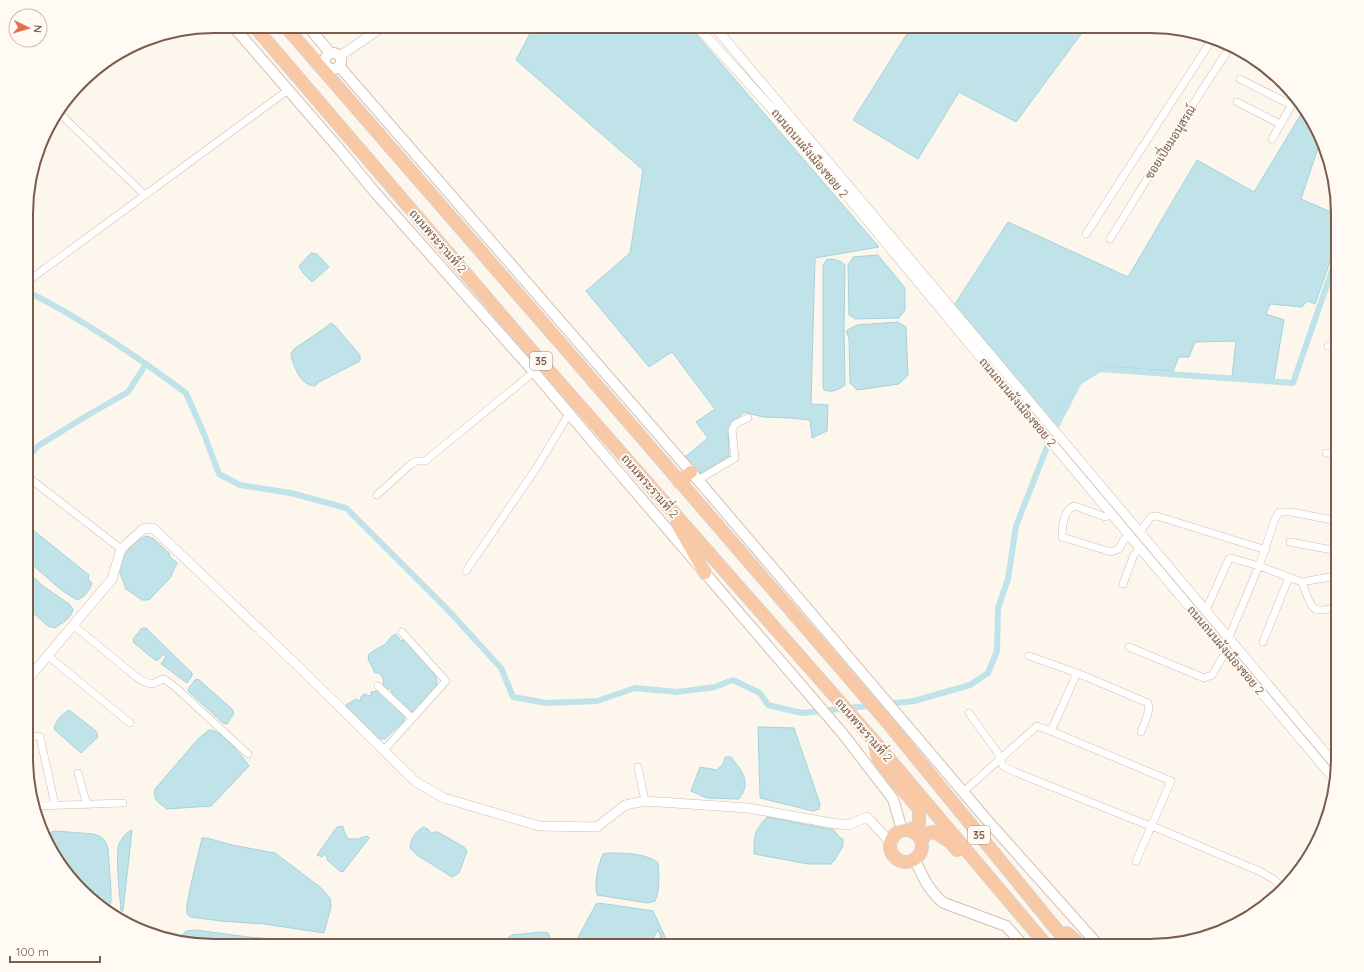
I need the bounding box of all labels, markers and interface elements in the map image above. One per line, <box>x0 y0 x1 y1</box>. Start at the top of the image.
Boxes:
north arrow <box>8 8 48 48</box>
text: N <box>31 24 45 34</box>
street label: ซอยเปี่ยมอนุสรณ์ <box>1139 101 1200 183</box>
street label: ถนนถนนผังเมืองซอย 2 <box>768 105 852 201</box>
street label: ถนนพระรามที่ 2 <box>406 204 472 276</box>
road number: 35 <box>530 352 552 370</box>
street label: ถนนถนนผังเมืองซอย 2 <box>976 354 1060 450</box>
street label: ถนนพระรามที่ 2 <box>618 449 684 521</box>
street label: ถนนถนนผังเมืองซอย 2 <box>1184 602 1268 698</box>
street label: ถนนพระรามที่ 2 <box>832 693 898 765</box>
road number: 35 <box>968 826 990 844</box>
scale bar <box>10 938 100 964</box>
text: 100 m <box>16 944 49 959</box>

